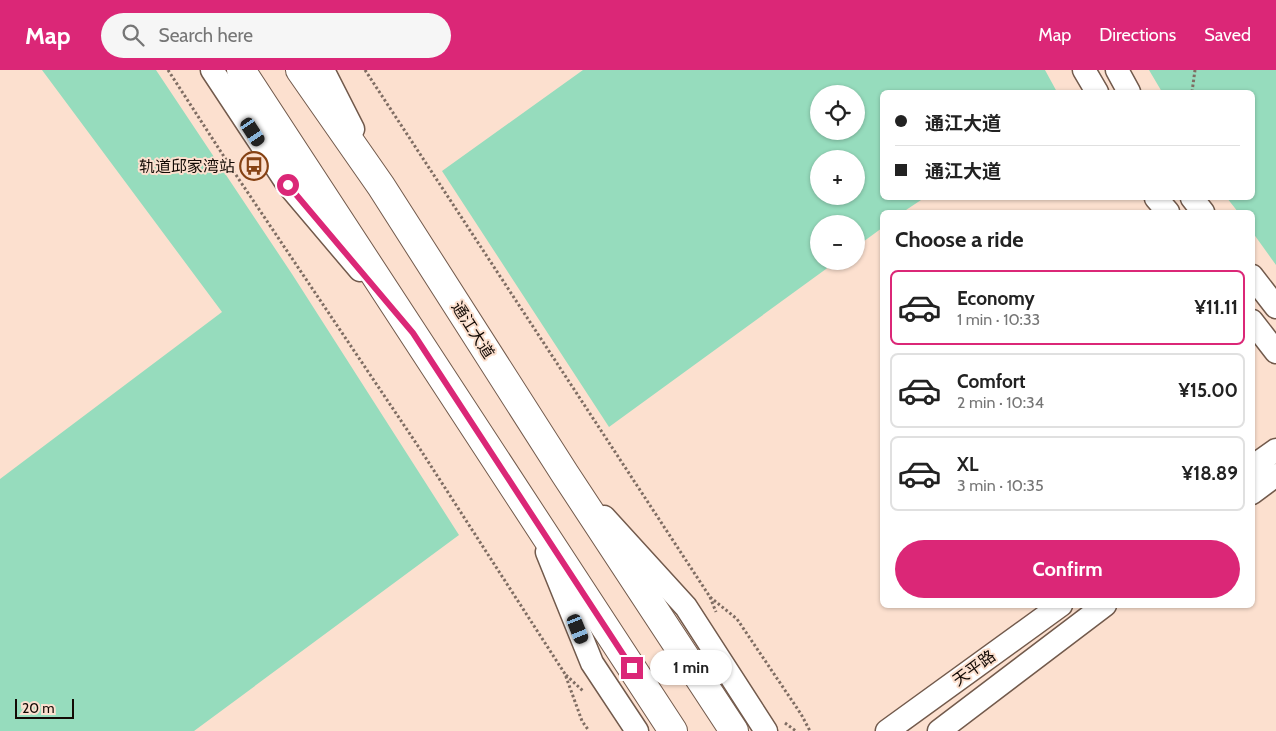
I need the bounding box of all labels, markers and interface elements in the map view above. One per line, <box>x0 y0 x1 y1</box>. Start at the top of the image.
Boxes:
search box <box>101 13 451 58</box>
text: Map <box>25 21 71 50</box>
icon: search <box>119 21 147 49</box>
text: Search here <box>159 24 253 47</box>
text: Map <box>1038 24 1071 46</box>
text: Directions <box>1099 24 1176 46</box>
text: Saved <box>1204 24 1251 46</box>
map controls <box>810 85 865 270</box>
button: locate <box>810 85 865 140</box>
text: 通江大道 <box>925 112 1001 135</box>
car <box>238 115 267 149</box>
button: + <box>810 150 865 205</box>
bus stop icon: 轨道邱家湾站 <box>239 151 269 181</box>
place label: 轨道邱家湾站 <box>139 157 235 176</box>
text: 通江大道 <box>925 160 1001 183</box>
route start <box>277 174 299 196</box>
button: − <box>810 215 865 270</box>
text: Choose a ride <box>895 226 1024 253</box>
icon: car <box>897 285 942 330</box>
text: Economy <box>957 287 1035 310</box>
text: ¥11.11 <box>1195 296 1238 319</box>
street label: 通江大道 <box>448 298 498 362</box>
text: 1 min · 10:33 <box>957 310 1040 329</box>
icon: car <box>897 368 942 413</box>
text: Comfort <box>957 370 1026 393</box>
text: ¥15.00 <box>1178 379 1238 402</box>
text: 2 min · 10:34 <box>957 393 1044 412</box>
icon: car <box>897 451 942 496</box>
text: XL <box>957 453 978 476</box>
text: ¥18.89 <box>1182 462 1238 485</box>
text: 3 min · 10:35 <box>957 476 1044 495</box>
button: Confirm <box>895 540 1240 598</box>
car <box>565 612 590 646</box>
street label: 天平路 <box>949 646 999 690</box>
callout: 1 min <box>650 650 732 686</box>
route end <box>621 657 643 679</box>
text: 1 min <box>673 658 709 677</box>
scale bar <box>15 696 74 719</box>
text: 20 m <box>22 699 55 717</box>

